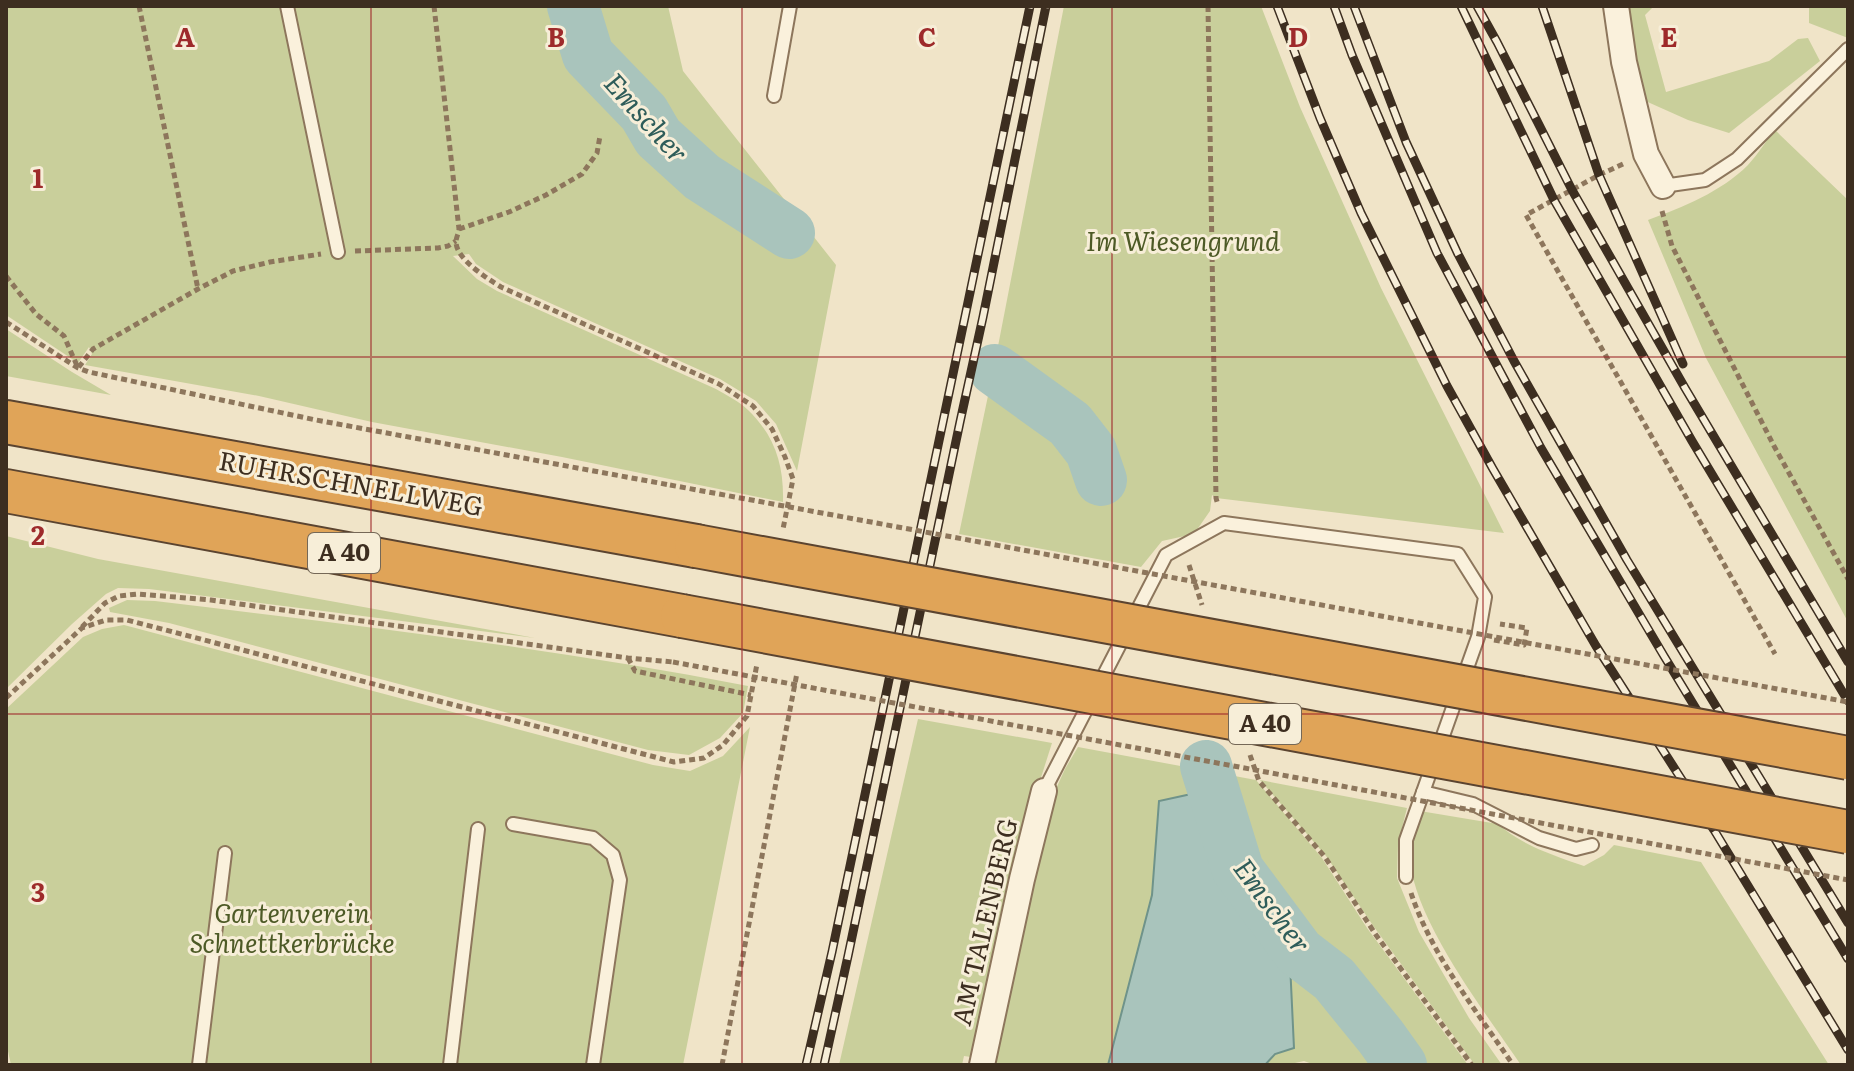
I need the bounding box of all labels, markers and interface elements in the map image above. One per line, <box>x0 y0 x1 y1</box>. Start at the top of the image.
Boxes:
text: A <box>175 16 195 55</box>
text: B <box>547 16 565 55</box>
text: C <box>918 16 936 55</box>
text: D <box>1288 16 1308 55</box>
text: E <box>1660 16 1678 55</box>
water label: Emscher <box>595 62 699 171</box>
text: 1 <box>33 157 44 196</box>
park label: Im Wiesengrund <box>1086 220 1280 259</box>
street label: RUHRSCHNELLWEG <box>216 439 487 524</box>
text: 2 <box>31 514 45 553</box>
road number: A 40 <box>308 533 380 573</box>
road number: A 40 <box>1229 704 1301 744</box>
street label: AM TALENBERG <box>940 814 1025 1029</box>
water label: Emscher <box>1225 848 1323 961</box>
text: 3 <box>31 871 45 910</box>
park label: Gartenverein Schnettkerbrücke <box>189 892 395 961</box>

